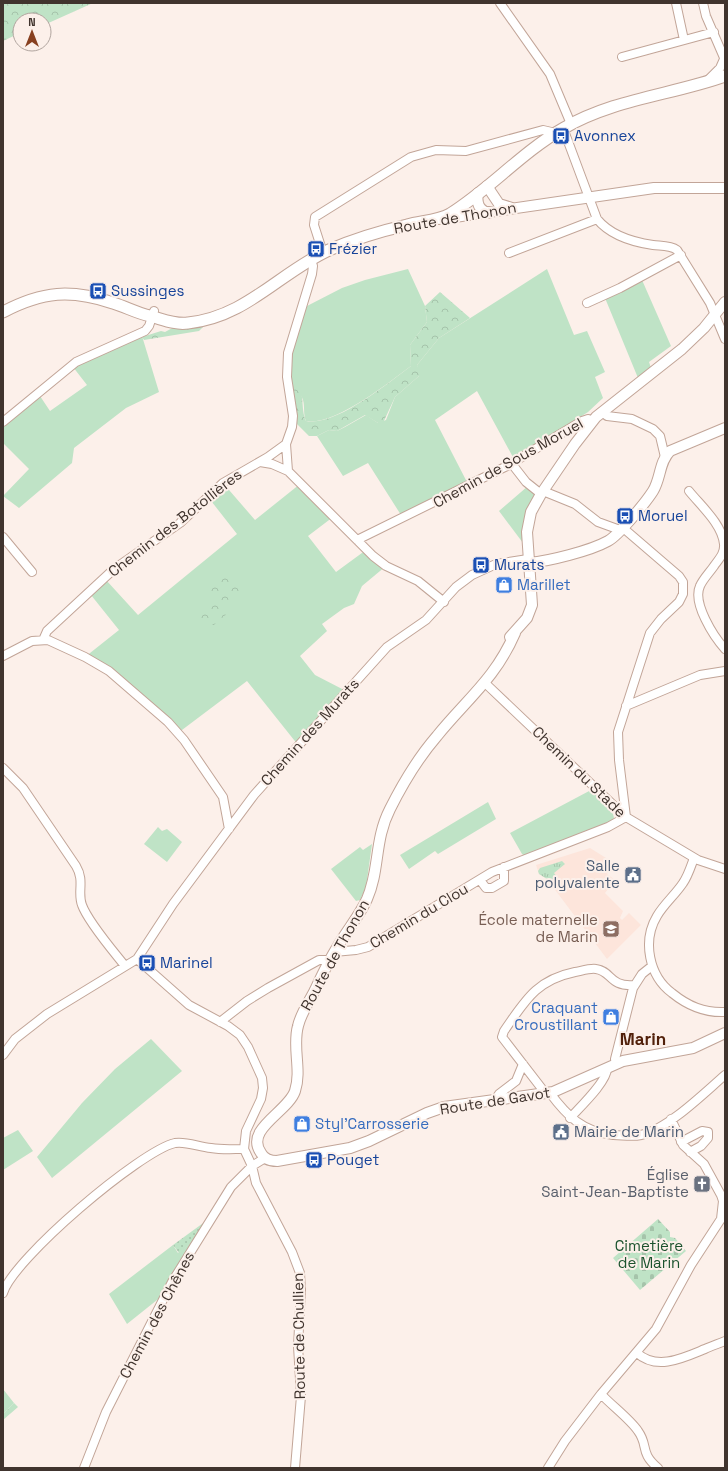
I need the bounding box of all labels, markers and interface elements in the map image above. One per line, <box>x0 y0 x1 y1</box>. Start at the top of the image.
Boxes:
north arrow <box>12 12 52 52</box>
text: N <box>28 15 36 29</box>
bus stop icon: Avonnex <box>551 126 571 146</box>
place label: Avonnex <box>574 126 636 145</box>
street label: Route de Thonon <box>392 197 518 238</box>
bus stop icon: Frézier <box>306 239 326 259</box>
place label: Frézier <box>329 239 377 258</box>
bus stop icon: Sussinges <box>88 281 108 301</box>
place label: Sussinges <box>111 281 185 300</box>
street label: Chemin de Sous Moruel <box>429 413 586 512</box>
street label: Chemin des Botollières <box>104 464 245 581</box>
bus stop icon: Moruel <box>615 506 635 526</box>
place label: Moruel <box>638 506 688 525</box>
bus stop icon: Murats <box>471 555 491 575</box>
place label: Murats <box>494 555 545 574</box>
shop icon: Marillet <box>494 575 514 595</box>
place label: Marillet <box>517 575 571 594</box>
street label: Chemin des Murats <box>256 674 363 789</box>
street label: Chemin du Stade <box>528 722 630 821</box>
place label: Salle polyvalente <box>535 856 620 892</box>
public building icon: Salle polyvalente <box>623 865 643 885</box>
street label: Chemin du Clou <box>366 879 472 953</box>
street label: Route de Thonon <box>296 896 373 1014</box>
place label: École maternelle de Marin <box>478 910 598 946</box>
school or university icon: École maternelle de Marin <box>601 919 621 939</box>
bus stop icon: Marinel <box>137 953 157 973</box>
place label: Marinel <box>160 953 213 972</box>
place label: Craquant Croustillant <box>514 998 598 1034</box>
shop icon: Craquant Croustillant <box>601 1007 621 1027</box>
district label: Marin <box>620 1028 666 1050</box>
street label: Route de Gavot <box>438 1082 552 1119</box>
shop icon: Styl'Carrosserie <box>292 1114 312 1134</box>
place label: Styl'Carrosserie <box>315 1114 429 1133</box>
public building icon: Mairie de Marin <box>551 1122 571 1142</box>
place label: Mairie de Marin <box>574 1122 684 1141</box>
bus stop icon: Pouget <box>304 1150 324 1170</box>
place label: Pouget <box>327 1150 379 1169</box>
place label: Église Saint-Jean-Baptiste <box>541 1165 689 1201</box>
church icon: Église Saint-Jean-Baptiste <box>692 1174 712 1194</box>
park label: Cimetière de Marin <box>615 1236 683 1272</box>
street label: Chemin des Chênes <box>115 1248 198 1382</box>
street label: Route de Chullien <box>288 1273 309 1400</box>

